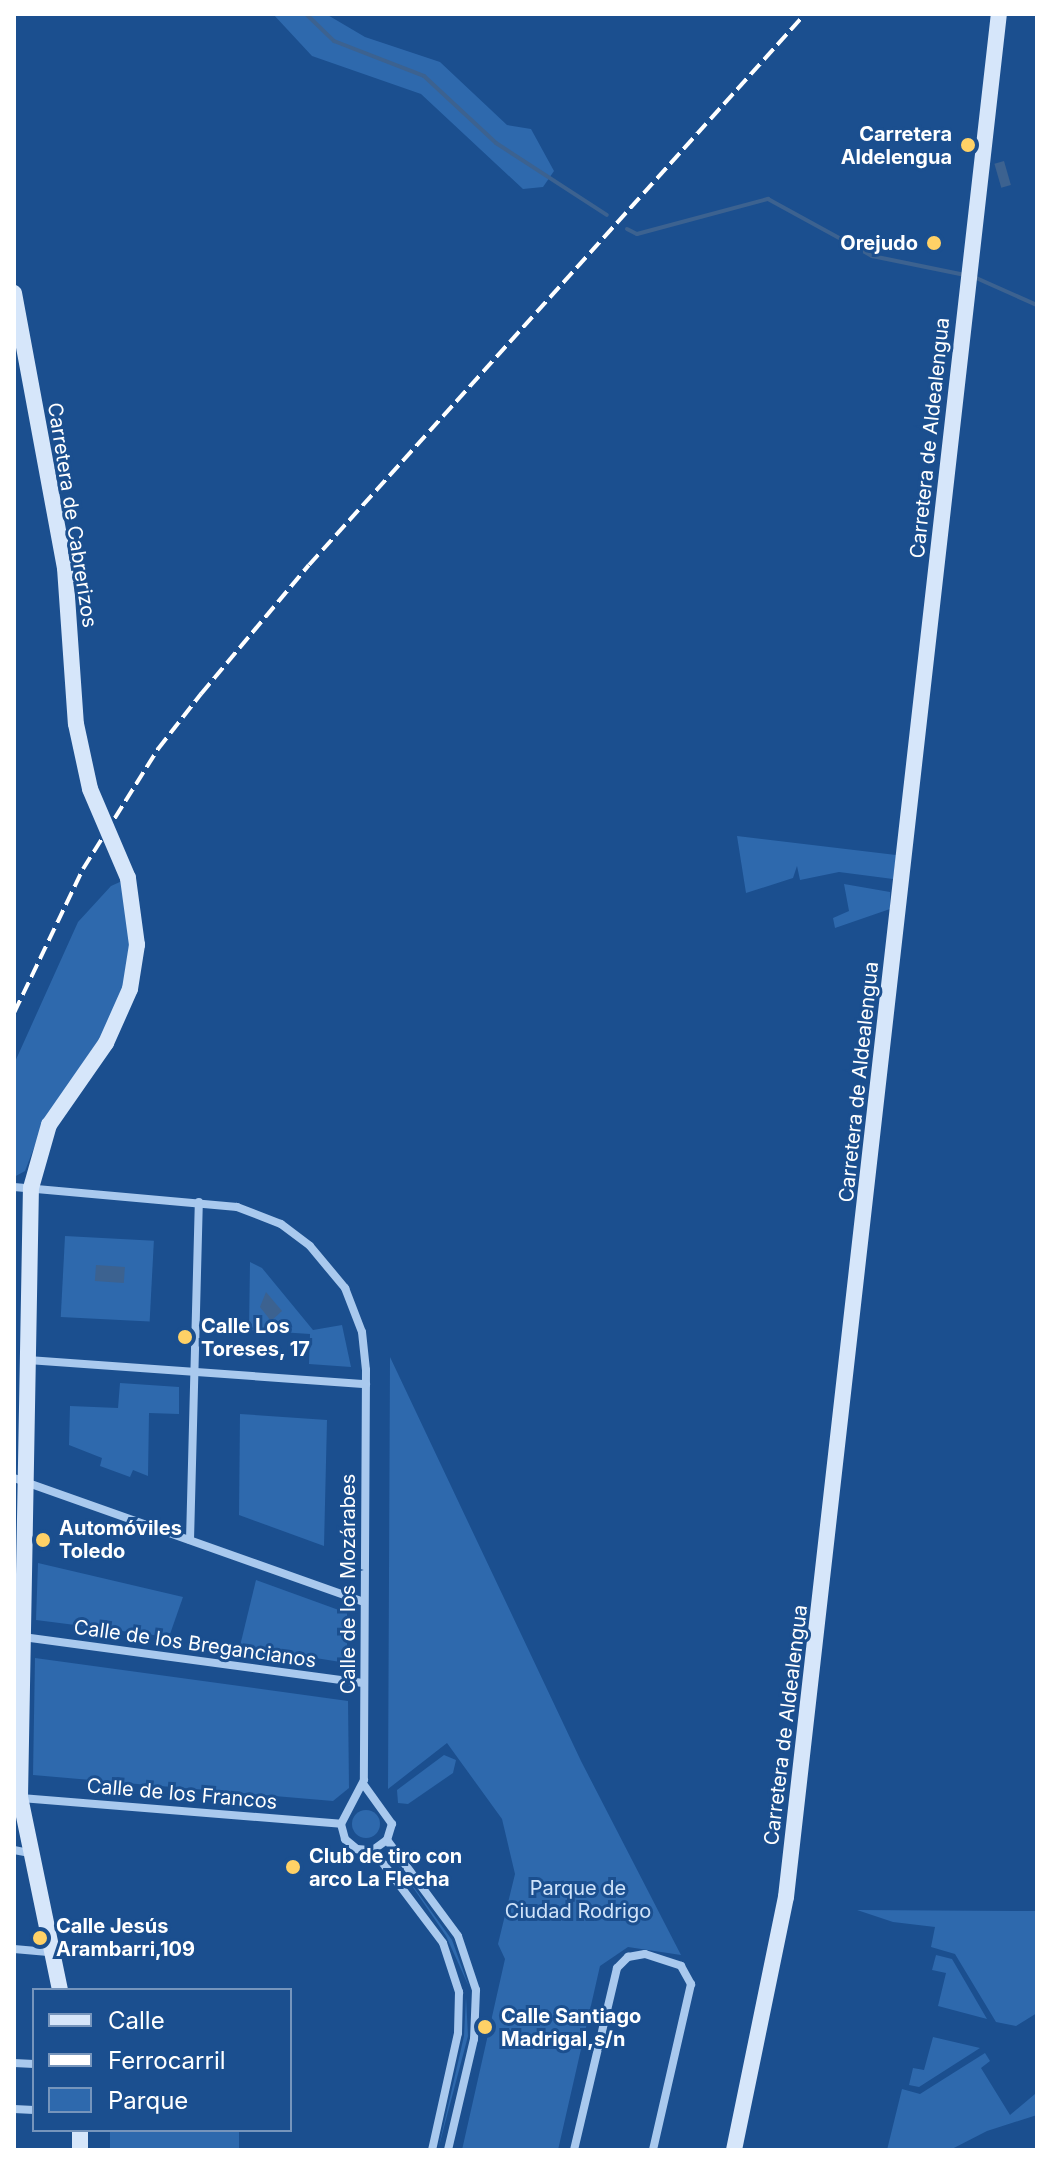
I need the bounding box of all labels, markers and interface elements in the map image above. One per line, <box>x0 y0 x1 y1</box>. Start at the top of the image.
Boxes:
place label: Carretera Aldelengua <box>841 122 952 169</box>
marker: Carretera Aldelengua <box>959 136 977 154</box>
place label: Orejudo <box>840 231 918 255</box>
marker: Orejudo <box>925 234 943 252</box>
street label: Carretera de Aldealengua <box>905 316 955 560</box>
street label: Carretera de Cabrerizos <box>42 401 102 629</box>
street label: Carretera de Aldealengua <box>834 960 884 1204</box>
place label: Calle Los Toreses, 17 <box>201 1314 311 1361</box>
marker: Calle Los Toreses, 17 <box>176 1328 194 1346</box>
street label: Calle de los Mozárabes <box>336 1474 360 1694</box>
place label: Automóviles Toledo <box>59 1516 182 1563</box>
marker: Automóviles Toledo <box>34 1531 52 1549</box>
street label: Carretera de Aldealengua <box>759 1603 813 1847</box>
street label: Calle de los Bregancianos <box>72 1615 318 1673</box>
street label: Calle de los Francos <box>86 1774 278 1814</box>
place label: Club de tiro con arco La Flecha <box>309 1844 462 1891</box>
marker: Club de tiro con arco La Flecha <box>284 1858 302 1876</box>
park label: Parque de Ciudad Rodrigo <box>505 1877 651 1924</box>
place label: Calle Jesús Arambarri,109 <box>56 1914 195 1961</box>
marker: Calle Jesús Arambarri,109 <box>31 1929 49 1947</box>
legend <box>32 1988 292 2132</box>
place label: Calle Santiago Madrigal,s/n <box>501 2004 641 2051</box>
text: Calle <box>108 2006 165 2035</box>
marker: Calle Santiago Madrigal,s/n <box>476 2018 494 2036</box>
text: Ferrocarril <box>108 2046 226 2075</box>
text: Parque <box>108 2086 188 2115</box>

